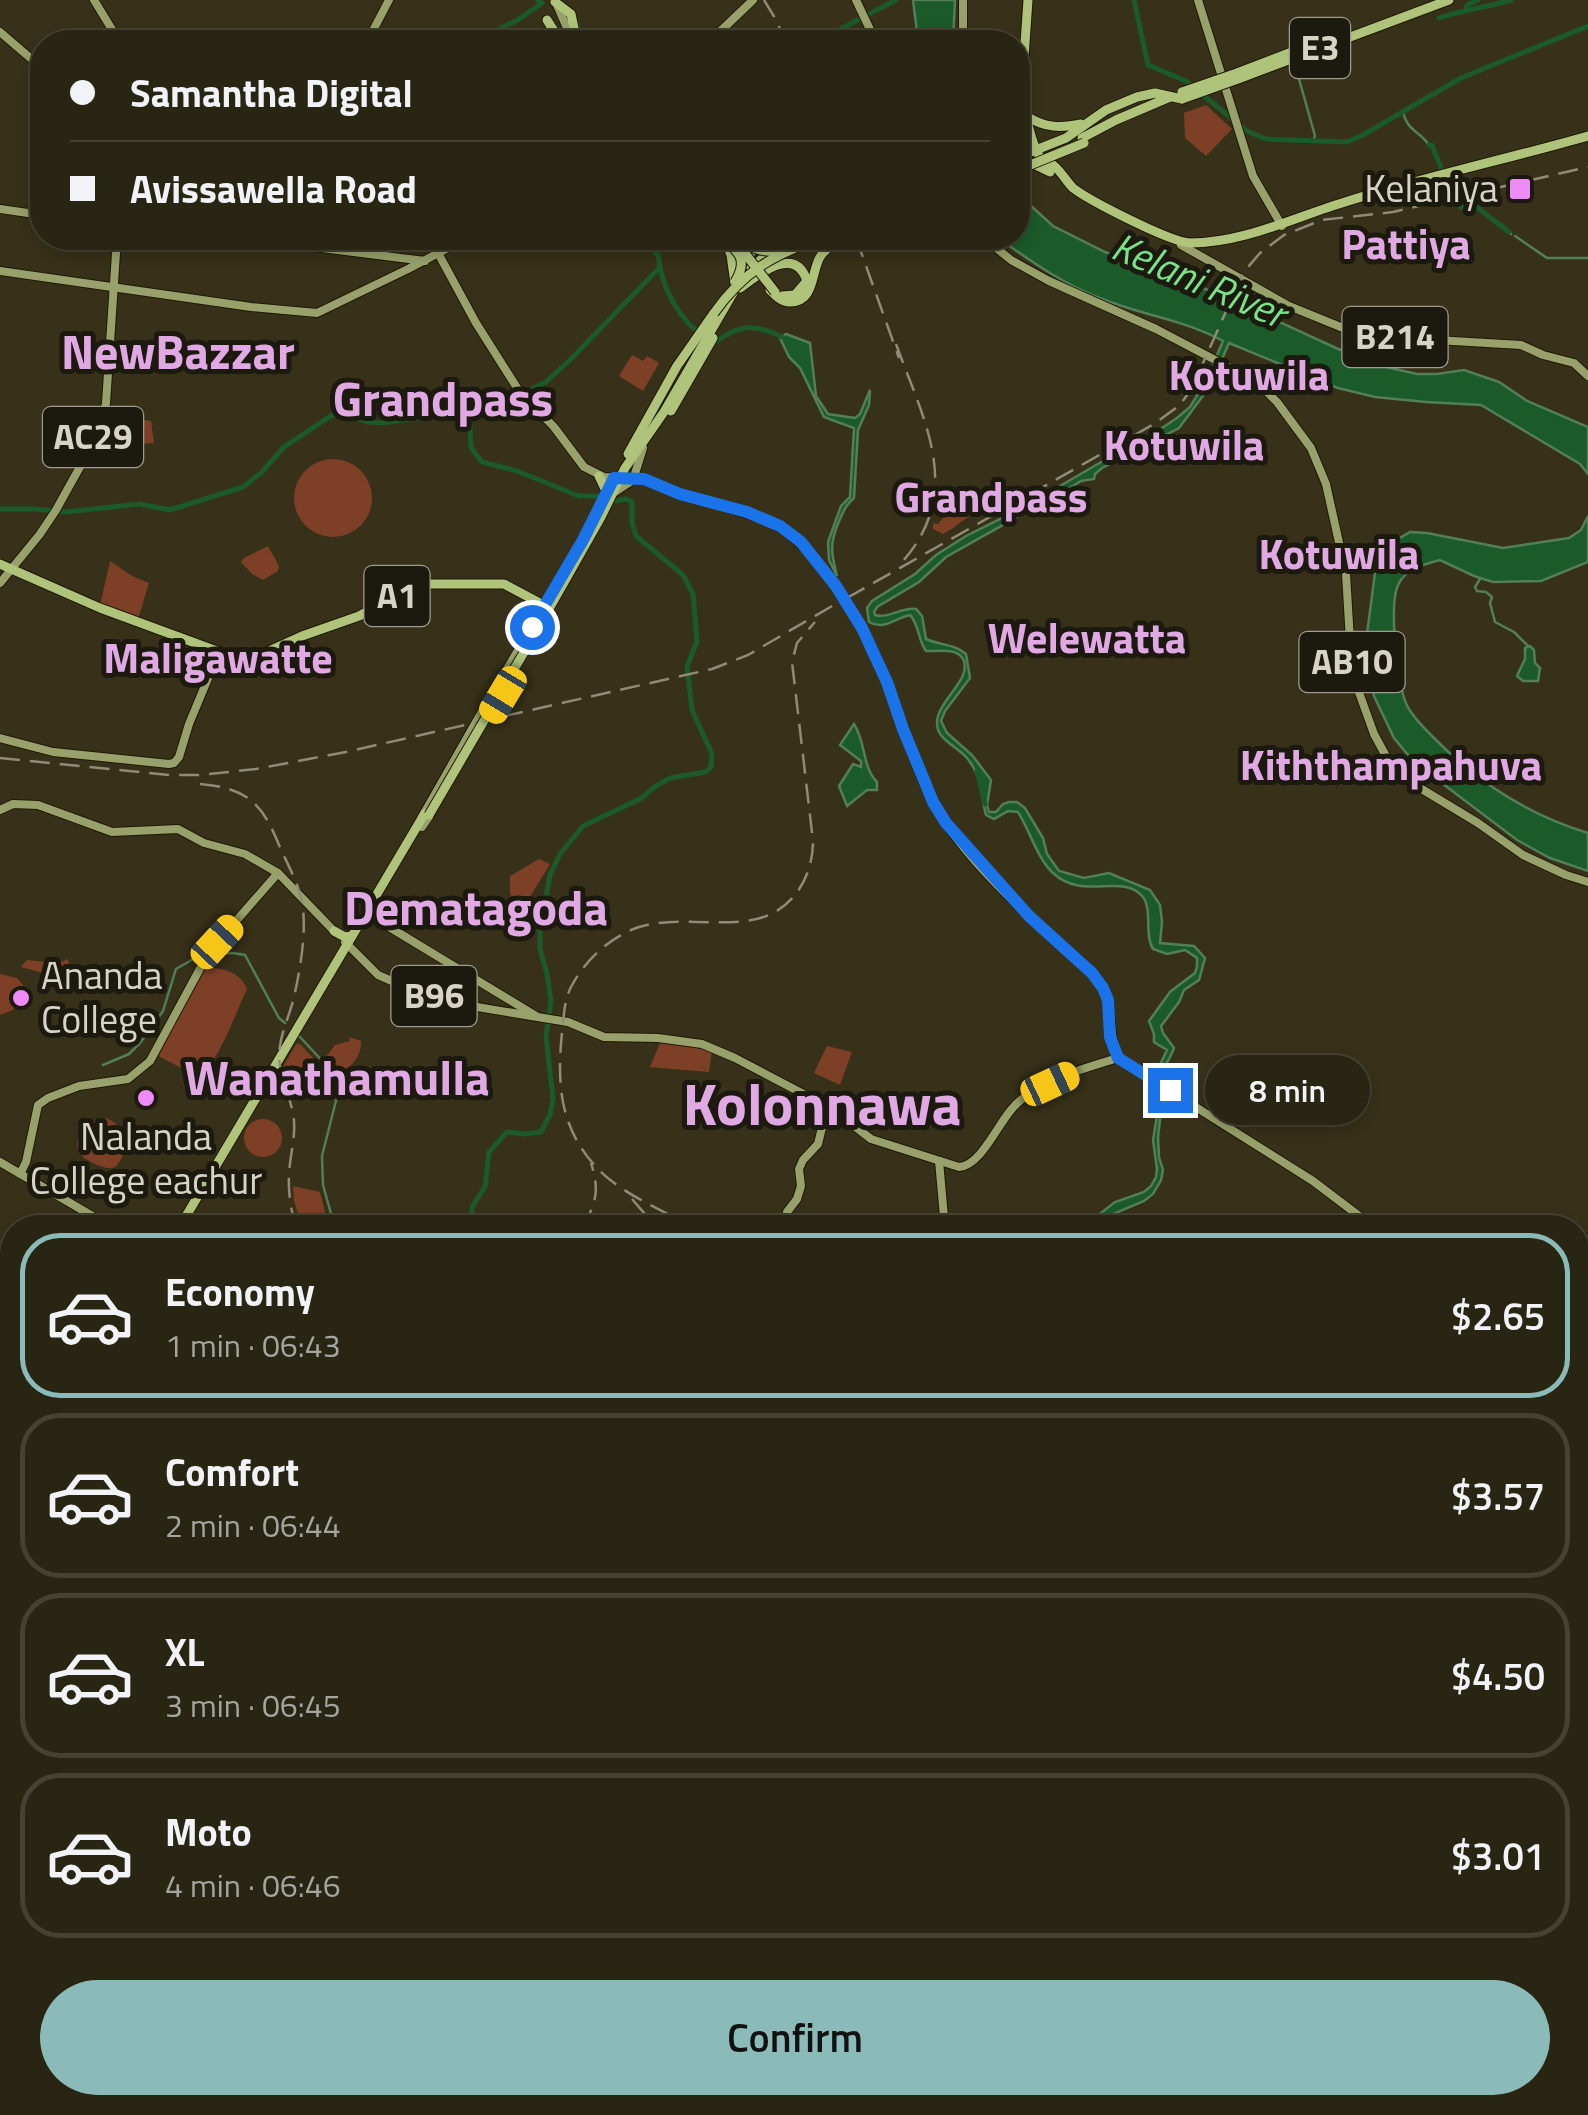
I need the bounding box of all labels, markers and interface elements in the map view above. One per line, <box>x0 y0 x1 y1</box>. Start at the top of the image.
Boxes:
road number: E3 <box>1290 18 1350 78</box>
text: Samantha Digital <box>130 64 413 122</box>
place label: Kelaniya <box>1364 159 1498 217</box>
text: Avissawella Road <box>130 160 417 218</box>
marker: Kelaniya <box>1507 176 1533 202</box>
district label: Pattiya <box>1341 211 1471 275</box>
water label: Kelani River <box>1103 216 1300 345</box>
road number: B214 <box>1342 307 1448 367</box>
district label: NewBazzar <box>61 315 295 388</box>
district label: Kotuwila <box>1168 342 1330 406</box>
district label: Grandpass <box>333 362 553 435</box>
road number: AC29 <box>43 407 143 467</box>
district label: Kotuwila <box>1103 412 1265 476</box>
district label: Grandpass <box>895 464 1088 528</box>
district label: Kotuwila <box>1258 521 1420 585</box>
road number: A1 <box>364 566 430 626</box>
route start <box>510 605 555 650</box>
district label: Welewatta <box>988 605 1186 669</box>
district label: Maligawatte <box>103 625 333 689</box>
road number: AB10 <box>1300 632 1404 692</box>
car <box>475 662 531 728</box>
district label: Kiththampahuva <box>1240 732 1542 796</box>
district label: Dematagoda <box>344 871 608 944</box>
car <box>186 910 248 974</box>
place label: Ananda College <box>41 946 163 1048</box>
road number: B96 <box>392 966 476 1026</box>
marker: Ananda College <box>10 987 32 1009</box>
district label: Wanathamulla <box>184 1041 490 1114</box>
callout: 8 min <box>1205 1055 1370 1125</box>
car <box>1016 1058 1084 1110</box>
district label: Kolonnawa <box>683 1059 961 1148</box>
text: 8 min <box>1249 1066 1326 1114</box>
route end <box>1148 1068 1193 1113</box>
marker: Nalanda College eachur <box>135 1087 157 1109</box>
place label: Nalanda College eachur <box>30 1107 262 1209</box>
text: Economy <box>165 1263 315 1321</box>
icon: car <box>45 1271 135 1361</box>
text: $2.65 <box>1451 1287 1545 1345</box>
text: 1 min · 06:43 <box>165 1321 341 1369</box>
text: Comfort <box>165 1443 299 1501</box>
icon: car <box>45 1451 135 1541</box>
text: $3.57 <box>1451 1467 1545 1525</box>
text: 2 min · 06:44 <box>165 1501 341 1549</box>
text: XL <box>165 1623 205 1681</box>
icon: car <box>45 1631 135 1721</box>
text: $4.50 <box>1451 1647 1545 1705</box>
text: 3 min · 06:45 <box>165 1681 341 1729</box>
text: Moto <box>165 1803 252 1861</box>
icon: car <box>45 1811 135 1901</box>
text: $3.01 <box>1451 1827 1545 1885</box>
text: 4 min · 06:46 <box>165 1861 341 1909</box>
button: Confirm <box>40 1980 1550 2095</box>

